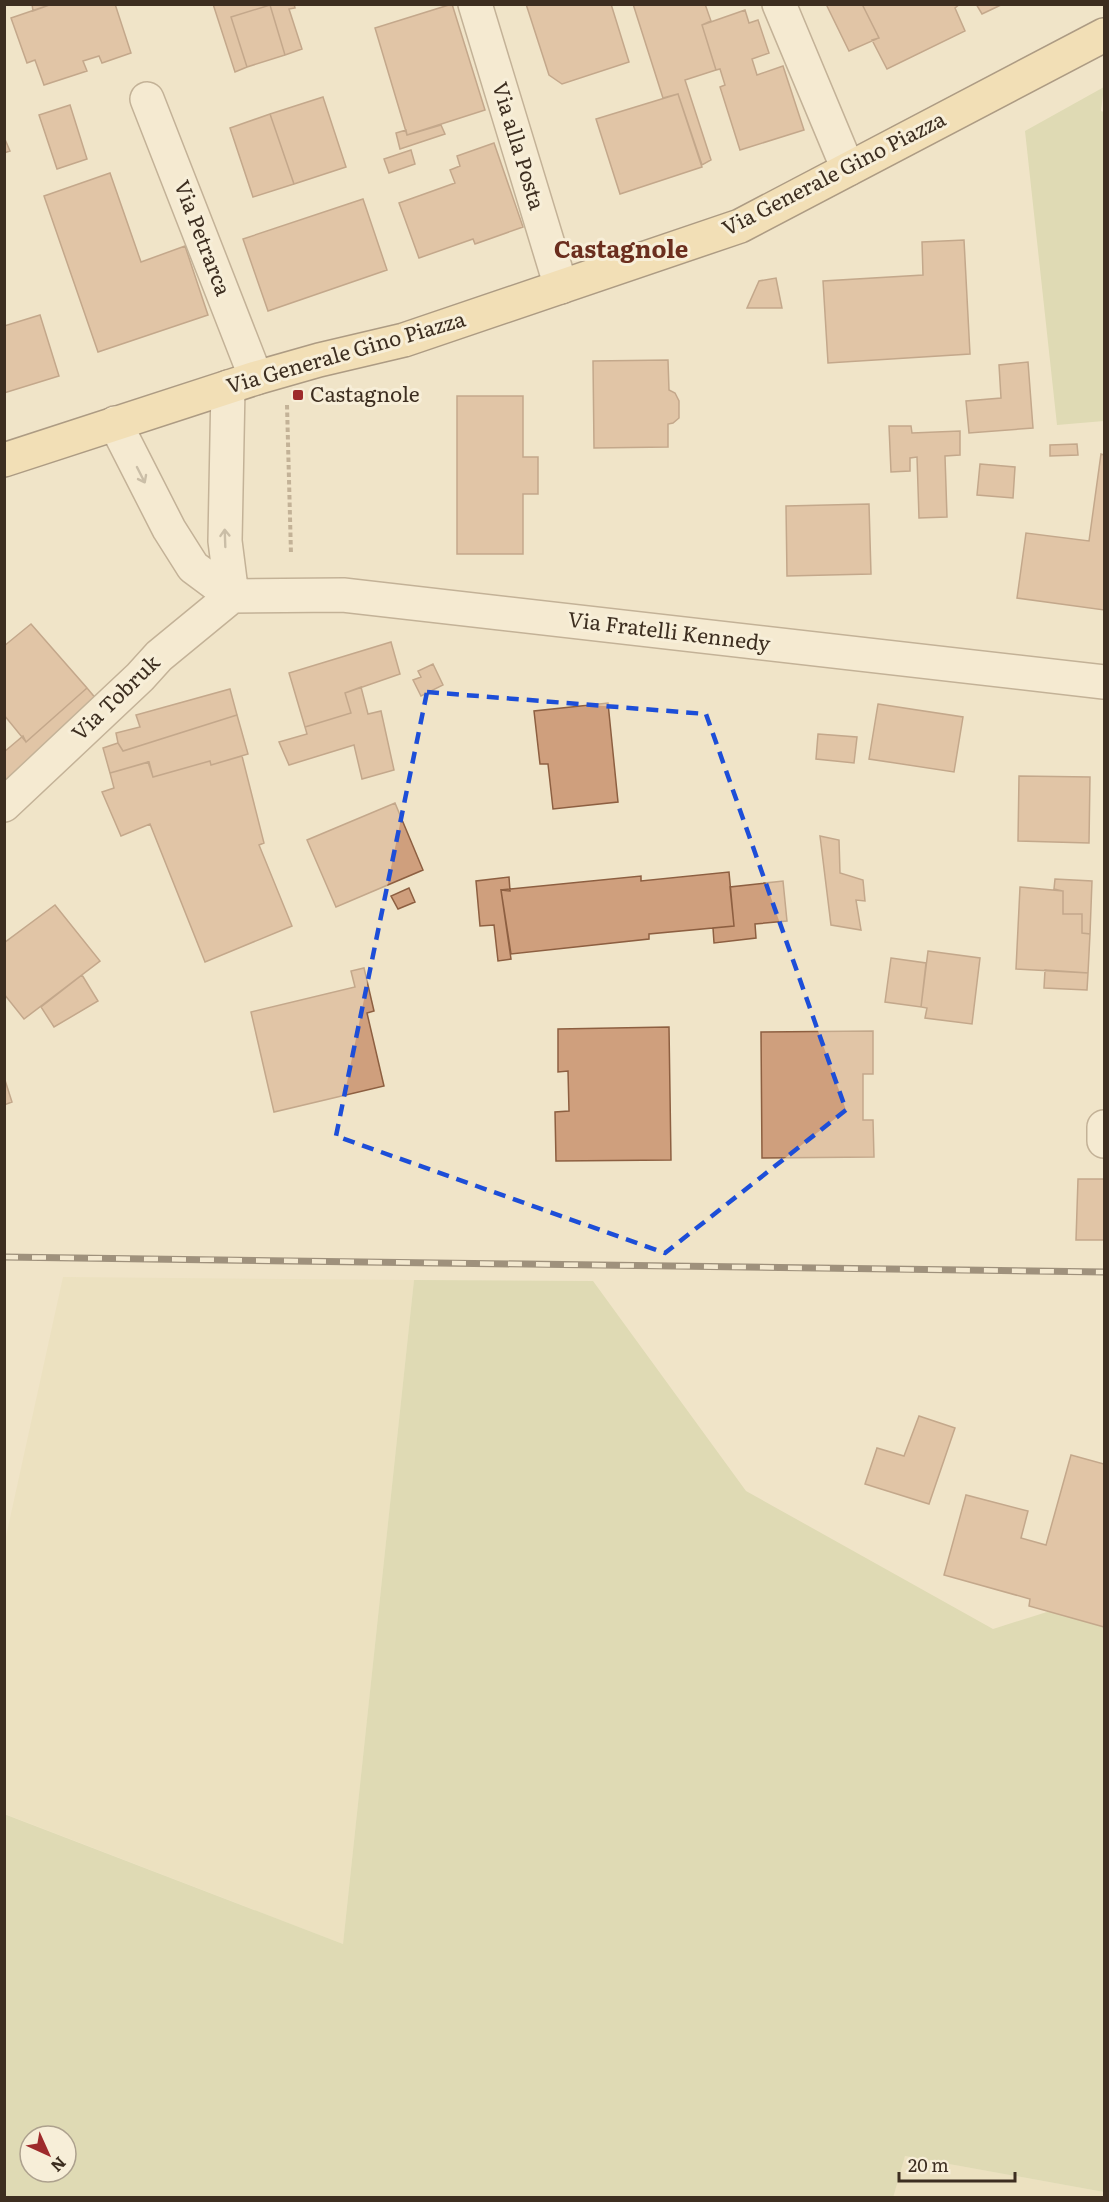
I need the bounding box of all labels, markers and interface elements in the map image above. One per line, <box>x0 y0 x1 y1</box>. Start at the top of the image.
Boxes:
street label: Via alla Posta <box>486 78 555 214</box>
street label: Via Generale Gino Piazza <box>716 101 951 242</box>
street label: Via Petrarca <box>168 175 241 300</box>
district label: Castagnole <box>554 230 688 265</box>
street label: Via Generale Gino Piazza <box>222 301 469 400</box>
place label: Castagnole <box>310 377 420 408</box>
marker: Castagnole <box>291 388 305 402</box>
one-way arrow <box>136 466 148 484</box>
one-way arrow <box>220 528 231 548</box>
street label: Via Fratelli Kennedy <box>566 602 773 657</box>
street label: Via Tobruk <box>63 646 165 746</box>
north arrow <box>18 2124 78 2184</box>
scale bar <box>899 2145 1014 2183</box>
text: 20 m <box>908 2151 949 2178</box>
text: N <box>46 2152 73 2179</box>

